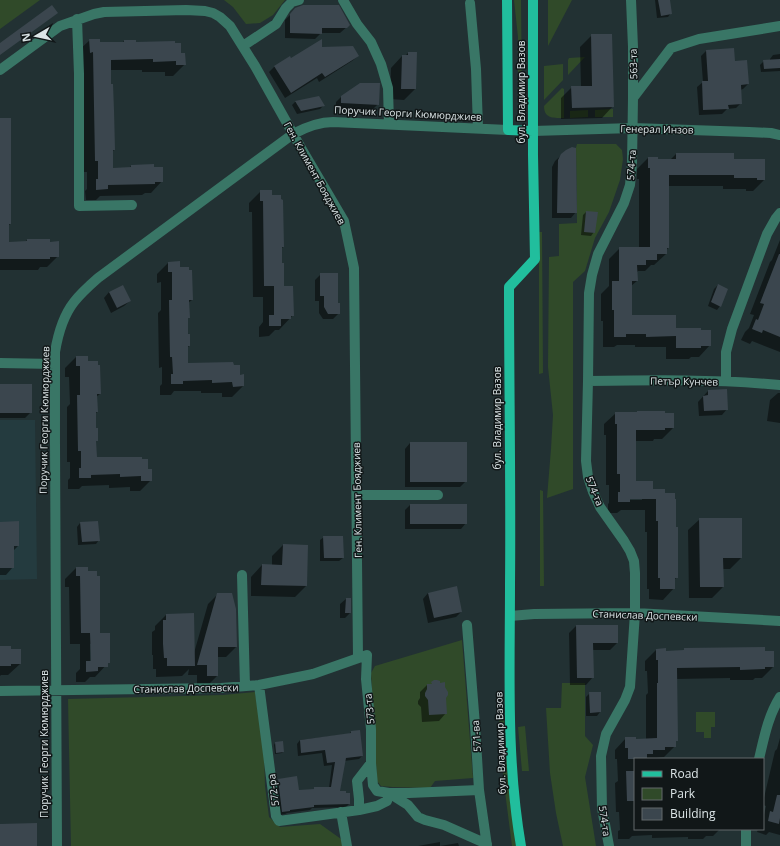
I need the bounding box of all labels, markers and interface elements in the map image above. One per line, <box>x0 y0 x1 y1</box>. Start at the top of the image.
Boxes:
north arrow <box>16 16 56 56</box>
text: N <box>18 32 34 43</box>
street label: бул. Владимир Вазов <box>514 40 528 143</box>
street label: 563-та <box>626 49 640 79</box>
street label: Поручик Георги Кюмюрджиев <box>334 102 482 124</box>
street label: Ген. Климент Бояджиев <box>281 119 349 227</box>
street label: Генерал Инзов <box>620 121 694 137</box>
street label: 574-та <box>623 149 639 181</box>
street label: Поручик Георги Кюмюрджиев <box>36 346 52 494</box>
street label: бул. Владимир Вазов <box>490 366 504 469</box>
street label: Петър Кунчев <box>650 373 718 389</box>
street label: Ген. Климент Бояджиев <box>349 442 365 558</box>
street label: 574-та <box>583 474 607 508</box>
street label: Станислав Доспевски <box>592 606 698 624</box>
street label: Поручик Георги Кюмюрджиев <box>37 670 51 818</box>
street label: Станислав Доспевски <box>133 680 239 696</box>
street label: бул. Владимир Вазов <box>491 691 509 795</box>
street label: 573-та <box>360 693 378 725</box>
street label: 571-ва <box>468 720 484 752</box>
legend <box>634 758 764 830</box>
text: Road <box>670 765 699 782</box>
street label: 572-ра <box>264 773 282 807</box>
text: Park <box>670 785 696 802</box>
street label: 574-та <box>596 805 614 837</box>
text: Building <box>670 805 716 822</box>

